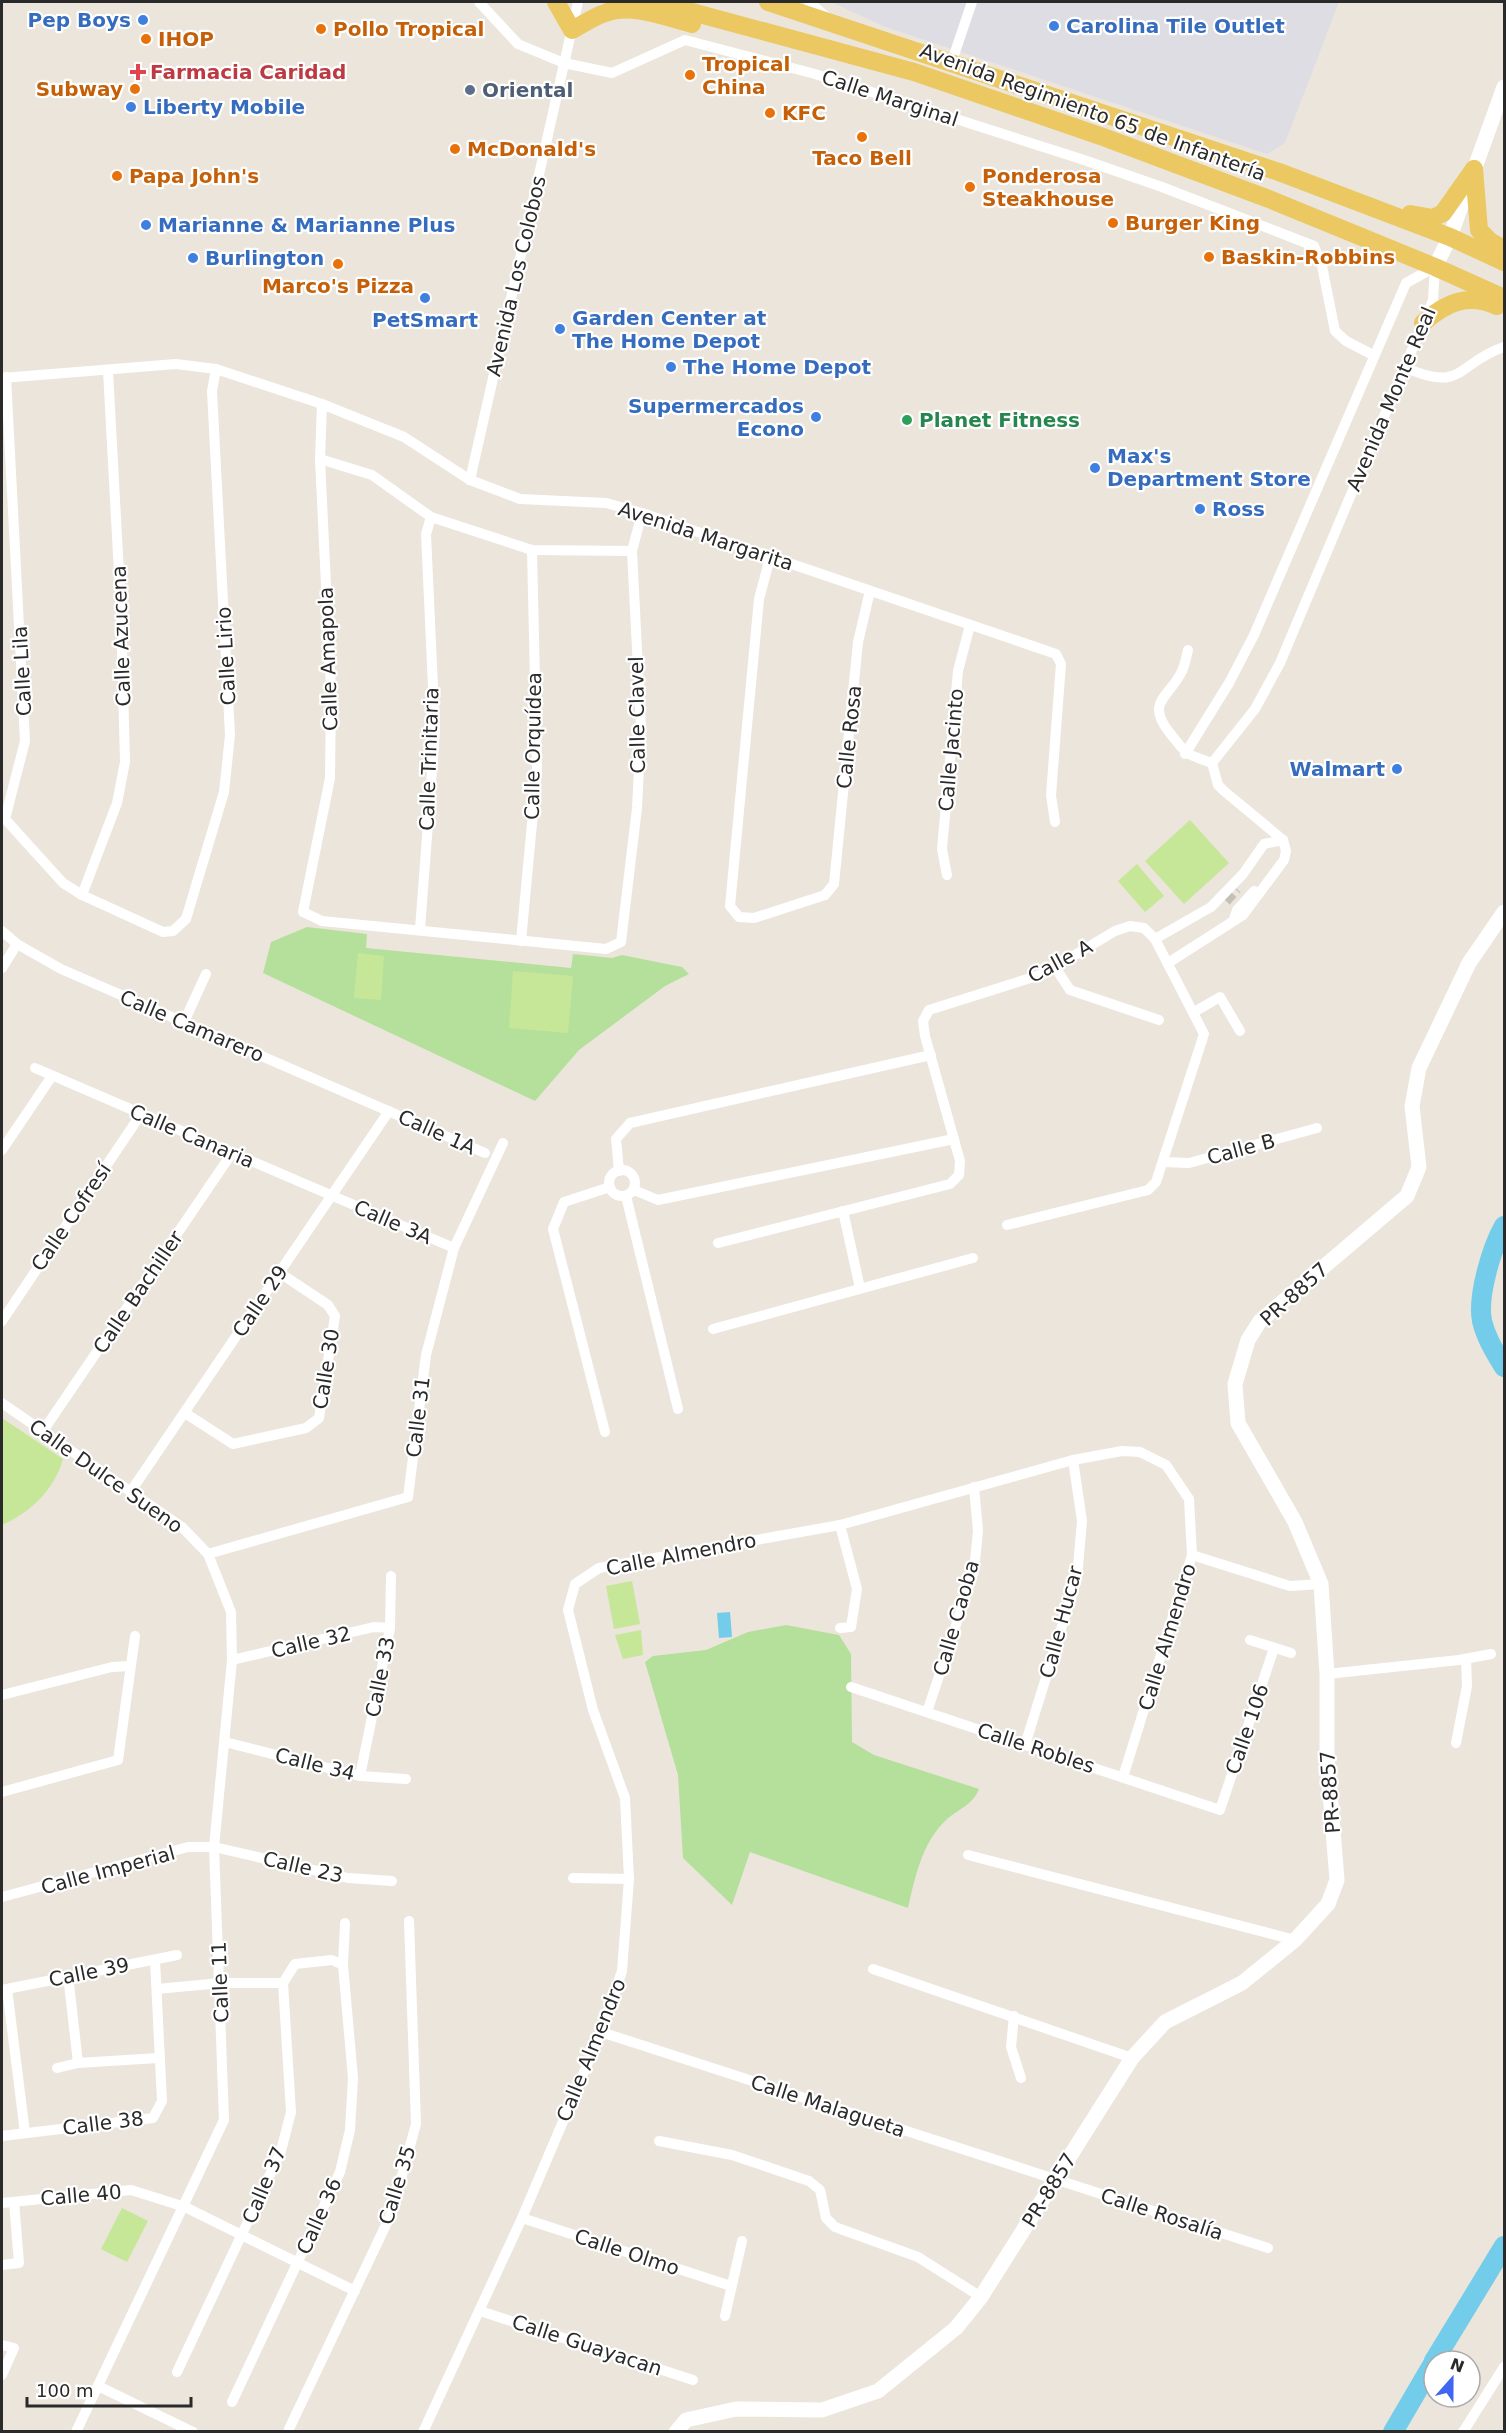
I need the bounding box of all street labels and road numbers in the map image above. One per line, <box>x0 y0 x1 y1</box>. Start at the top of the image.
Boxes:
street label: Avenida Regimiento 65 de Infantería <box>917 38 1269 186</box>
street label: Calle Marginal <box>819 65 961 131</box>
street label: Avenida Los Colobos <box>481 173 551 379</box>
street label: Avenida Monte Real <box>1341 303 1441 495</box>
street label: Avenida Margarita <box>616 496 796 576</box>
street label: Calle Azucena <box>107 565 135 707</box>
street label: Calle Amapola <box>313 587 343 731</box>
street label: Calle Lirio <box>211 606 241 706</box>
street label: Calle Lila <box>8 625 36 717</box>
street label: Calle Clavel <box>624 656 650 774</box>
street label: Calle Orquídea <box>520 672 546 820</box>
street label: Calle Rosa <box>832 684 866 790</box>
street label: Calle Trinitaria <box>415 687 443 831</box>
street label: Calle Jacinto <box>934 687 968 813</box>
street label: Calle A <box>1024 934 1097 988</box>
street label: Calle Camarero <box>116 985 268 1067</box>
street label: Calle Canaria <box>126 1099 258 1173</box>
street label: Calle 1A <box>394 1104 480 1160</box>
street label: Calle B <box>1204 1128 1278 1170</box>
street label: Calle Cofresí <box>26 1157 117 1276</box>
street label: Calle 3A <box>350 1195 436 1249</box>
street label: Calle Bachiller <box>88 1225 188 1358</box>
street label: PR-8857 <box>1255 1257 1333 1331</box>
street label: Calle 29 <box>227 1261 293 1341</box>
street label: Calle 30 <box>308 1327 344 1411</box>
street label: Calle 31 <box>401 1375 435 1459</box>
street label: Calle Dulce Sueno <box>25 1414 187 1538</box>
street label: Calle Almendro <box>604 1528 758 1580</box>
street label: Calle Caoba <box>928 1557 984 1679</box>
street label: Calle Almendro <box>1133 1561 1201 1713</box>
street label: Calle Hucar <box>1035 1563 1088 1681</box>
street label: Calle 32 <box>269 1621 353 1663</box>
street label: Calle 33 <box>360 1635 400 1719</box>
street label: Calle 106 <box>1220 1681 1274 1777</box>
street label: Calle Robles <box>974 1718 1098 1778</box>
street label: Calle 34 <box>273 1743 357 1785</box>
street label: PR-8857 <box>1315 1750 1345 1834</box>
street label: Calle Imperial <box>38 1841 178 1899</box>
street label: Calle 23 <box>261 1846 345 1888</box>
street label: Calle 11 <box>207 1941 233 2023</box>
street label: Calle 39 <box>47 1952 131 1992</box>
street label: Calle Almendro <box>551 1975 631 2125</box>
street label: Calle Malagueta <box>748 2070 908 2142</box>
street label: Calle 38 <box>61 2106 145 2140</box>
street label: Calle 37 <box>237 2143 291 2227</box>
street label: Calle 35 <box>374 2143 420 2227</box>
street label: PR-8857 <box>1017 2148 1081 2232</box>
street label: Calle 36 <box>291 2174 347 2258</box>
street label: Calle 40 <box>39 2179 123 2211</box>
street label: Calle Rosalía <box>1098 2183 1226 2245</box>
street label: Calle Olmo <box>571 2224 683 2280</box>
street label: Calle Guayacan <box>509 2309 665 2381</box>

